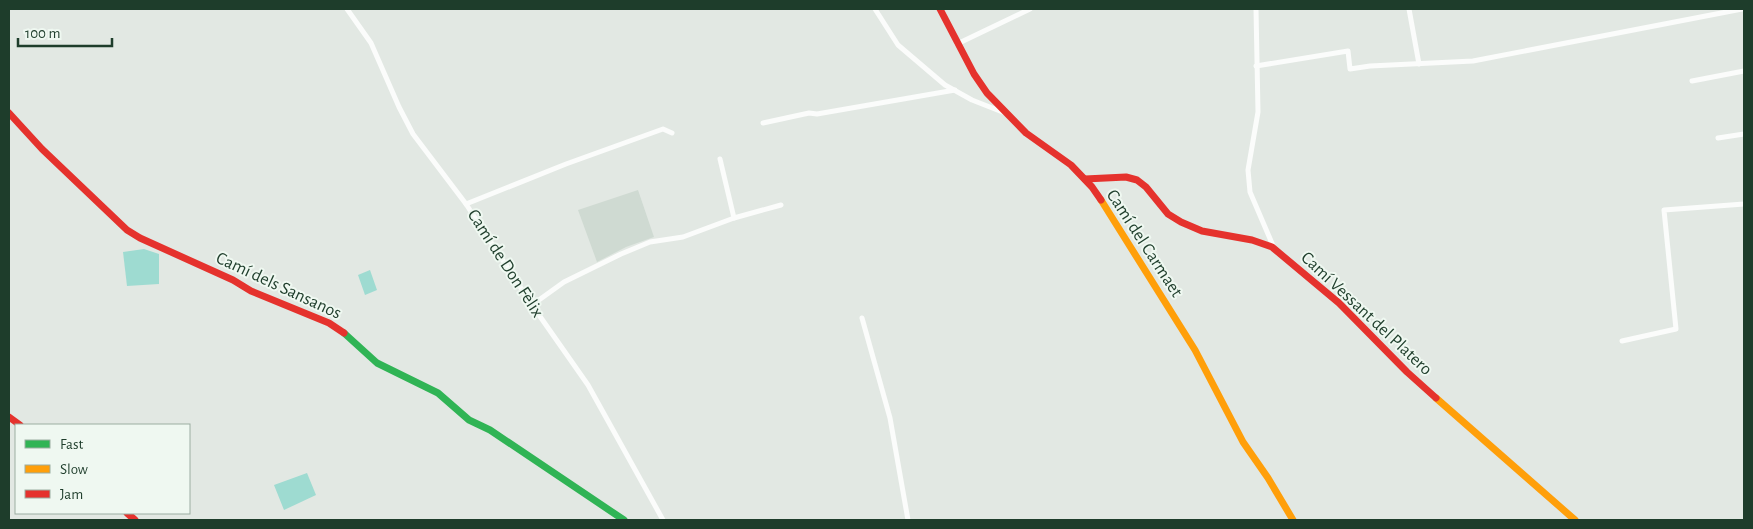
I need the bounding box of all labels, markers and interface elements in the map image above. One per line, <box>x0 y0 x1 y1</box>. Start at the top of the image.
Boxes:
scale bar <box>18 15 111 47</box>
text: 100 m <box>25 26 60 41</box>
street label: Camí del Carmaet <box>1103 187 1186 301</box>
street label: Camí de Don Fèlix <box>464 206 547 321</box>
street label: Camí dels Sansanos <box>213 249 344 323</box>
street label: Camí Vessant del Platero <box>1297 249 1435 379</box>
legend <box>15 424 190 514</box>
text: Fast <box>60 437 84 452</box>
text: Slow <box>60 462 88 477</box>
text: Jam <box>60 487 83 502</box>

